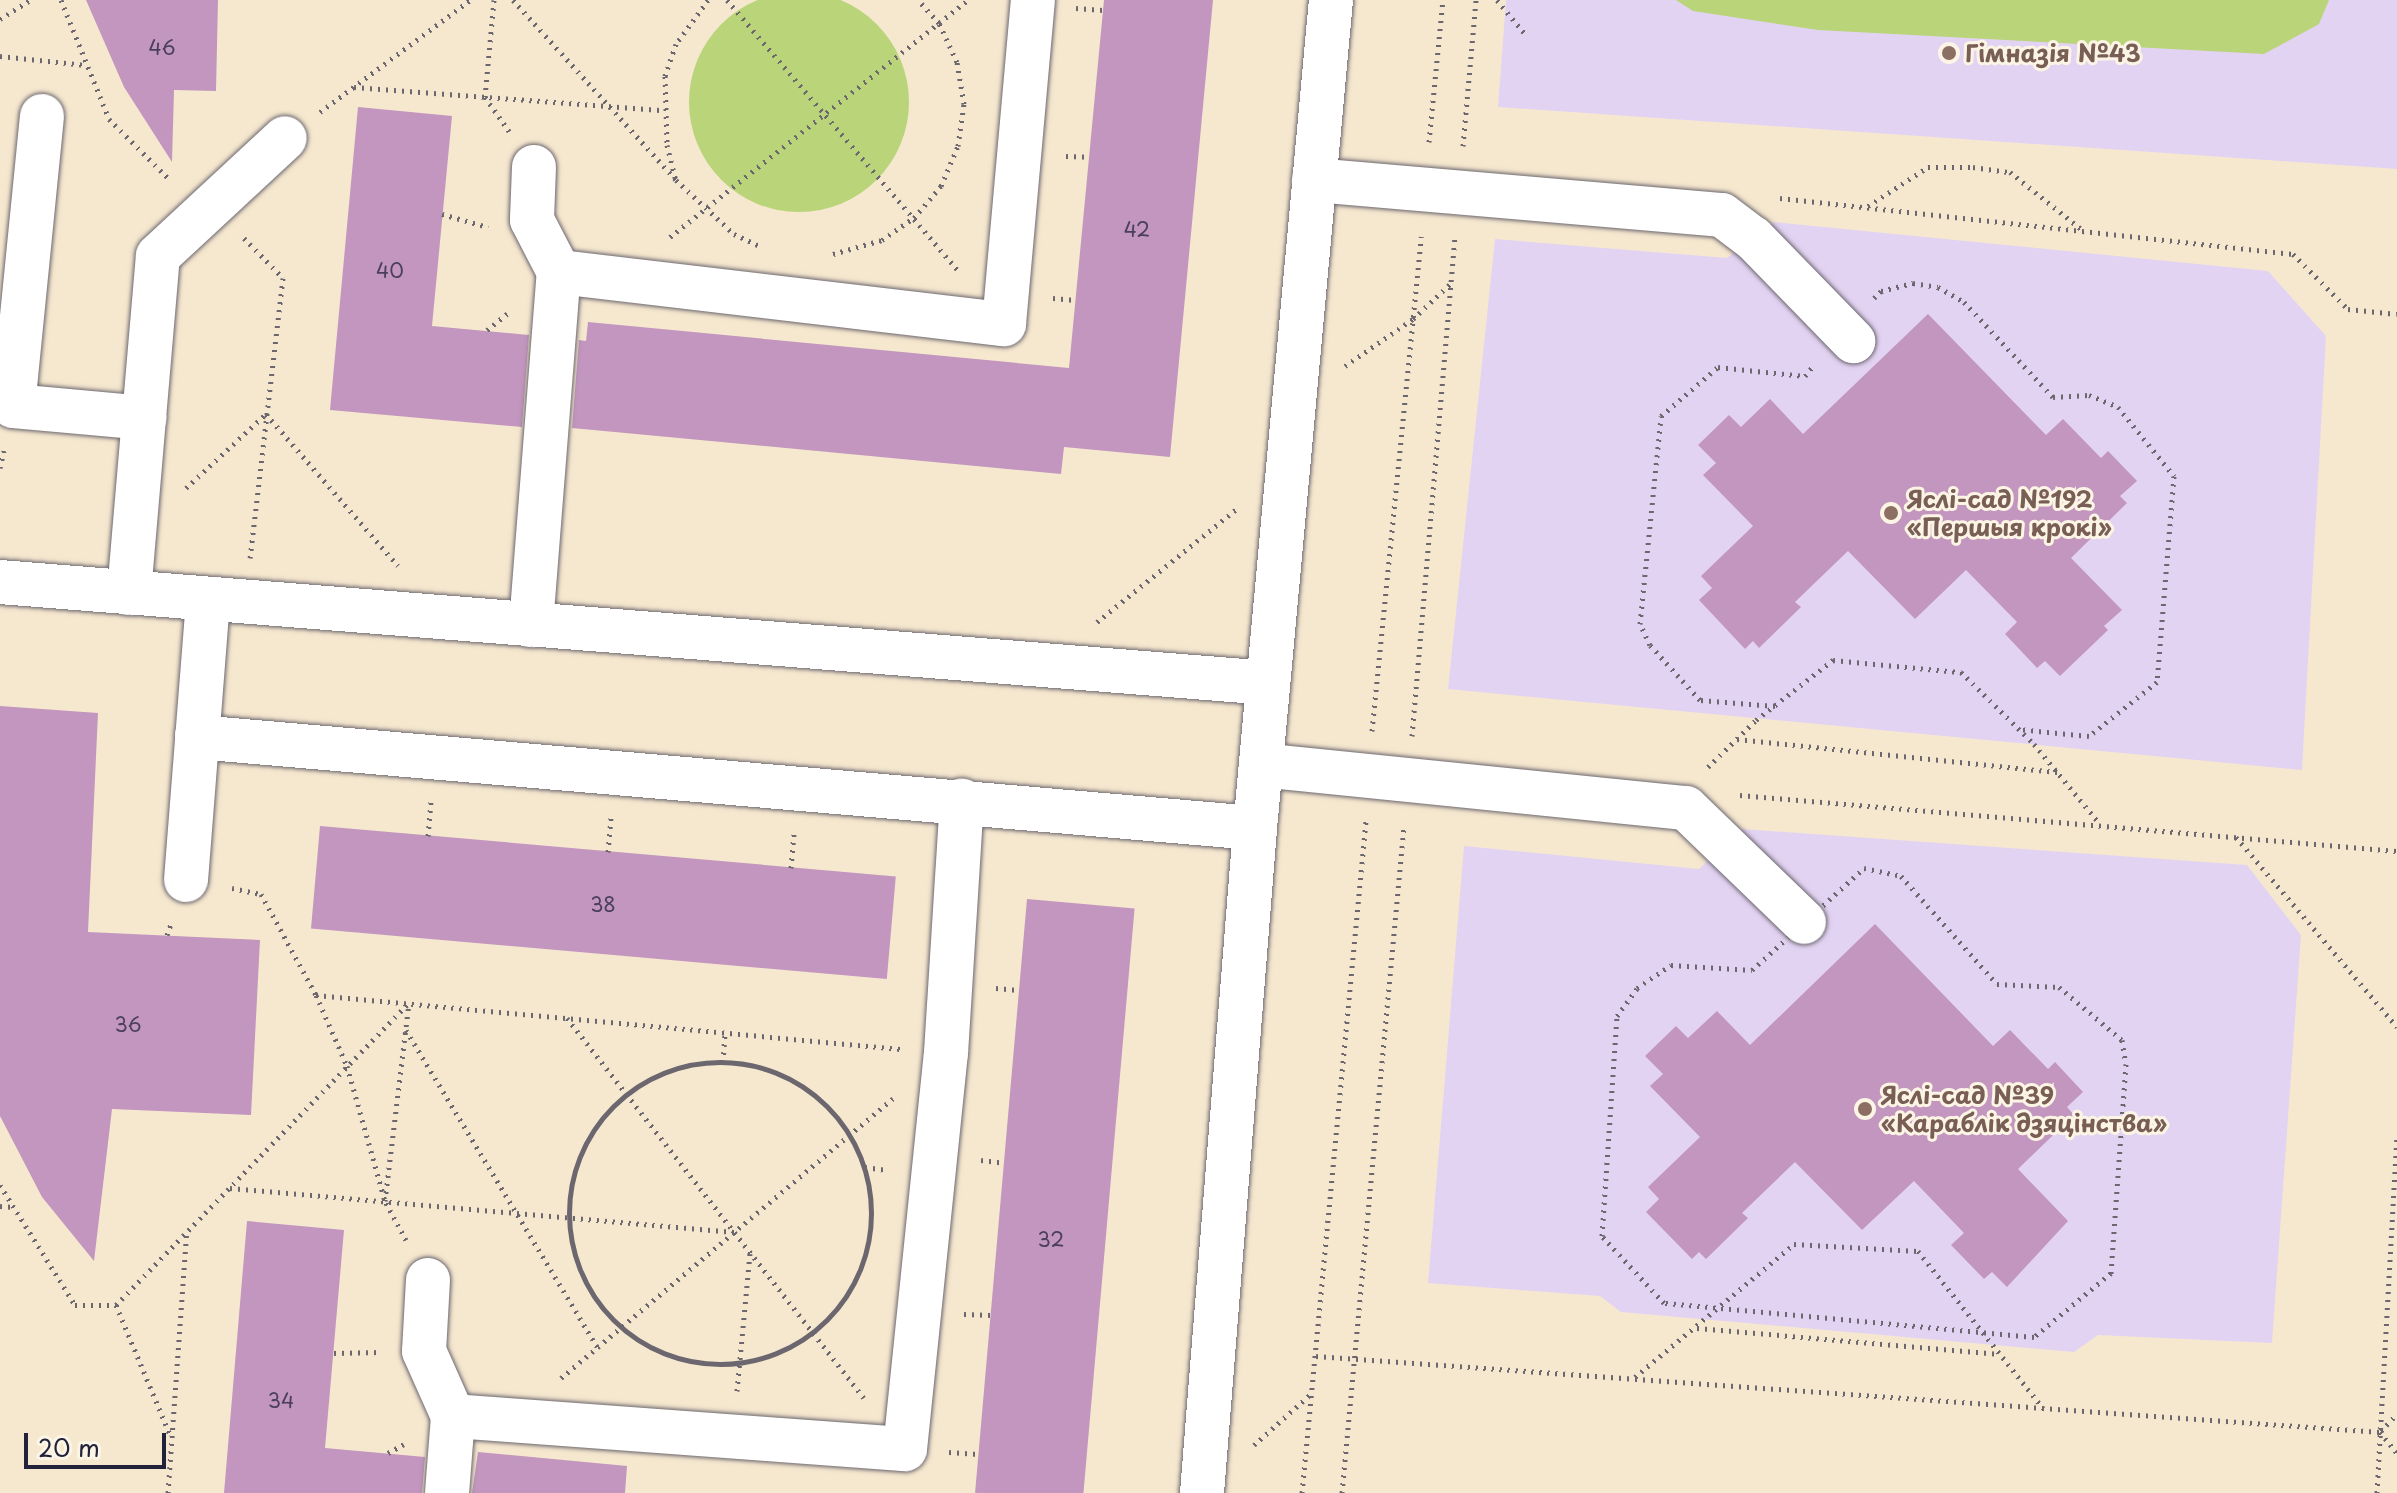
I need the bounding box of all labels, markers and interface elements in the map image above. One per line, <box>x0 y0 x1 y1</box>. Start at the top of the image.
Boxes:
house number: 46 <box>148 35 176 59</box>
place label: Гімназія №43 <box>1965 39 2141 67</box>
marker: Гімназія №43 <box>1940 44 1958 62</box>
house number: 42 <box>1124 217 1150 241</box>
house number: 40 <box>376 258 404 282</box>
place label: Яслі-сад №192 «Першыя крокі» <box>1907 485 2112 541</box>
marker: Яслі-сад №192 «Першыя крокі» <box>1882 504 1900 522</box>
house number: 38 <box>590 892 616 916</box>
house number: 36 <box>114 1012 142 1036</box>
place label: Яслі-сад №39 «Караблік дзяцінства» <box>1881 1081 2169 1137</box>
marker: Яслі-сад №39 «Караблік дзяцінства» <box>1856 1100 1874 1118</box>
house number: 32 <box>1038 1227 1064 1251</box>
house number: 34 <box>268 1388 294 1412</box>
scale bar <box>28 1417 170 1467</box>
text: 20 m <box>38 1429 100 1465</box>

